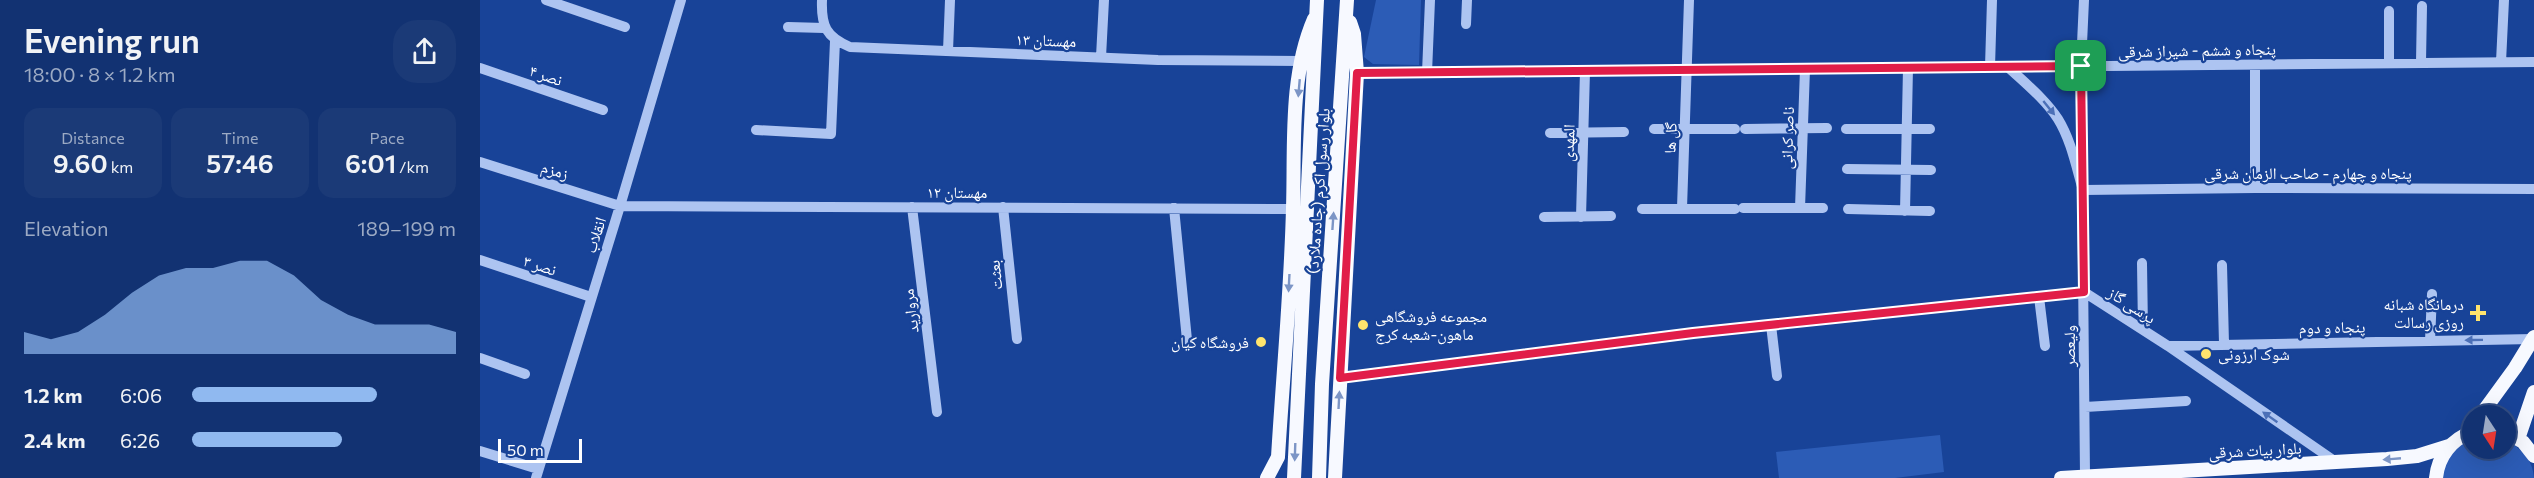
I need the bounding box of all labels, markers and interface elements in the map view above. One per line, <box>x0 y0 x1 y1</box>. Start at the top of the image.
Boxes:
text: Evening run <box>24 19 200 60</box>
button: share <box>393 20 456 83</box>
street label: مهستان ۱۳ <box>1015 29 1077 52</box>
street label: پنجاه و ششم - شیراز شرقی <box>2118 39 2276 62</box>
pin <box>2055 40 2106 91</box>
icon: arrive <box>2064 49 2097 82</box>
street label: نصر ۴ <box>527 60 565 90</box>
text: 18:00 · 8 × 1.2 km <box>24 62 176 86</box>
one-way arrow <box>1294 79 1304 98</box>
one-way arrow <box>2043 100 2056 116</box>
street label: ناصر کرانی <box>1776 106 1799 170</box>
street label: بلوار رسول اکرم (جاده ملارد) <box>1302 107 1335 275</box>
street label: گل ها <box>1659 121 1682 154</box>
street label: المهدی <box>1557 124 1580 162</box>
text: Distance <box>61 128 125 147</box>
text: Time <box>222 128 258 147</box>
text: Pace <box>370 128 404 147</box>
text: 9.60 <box>53 147 108 178</box>
text: 57:46 <box>206 147 274 178</box>
text: 6:01 <box>345 147 396 178</box>
street label: زمزم <box>539 156 571 185</box>
text: km <box>108 157 133 176</box>
text: /km <box>396 157 429 176</box>
street label: پنجاه و چهارم - صاحب الزمان شرقی <box>2204 163 2412 184</box>
street label: مهستان ۱۲ <box>927 182 987 203</box>
one-way arrow <box>1328 211 1338 230</box>
street label: انقلاب <box>580 215 610 255</box>
text: Elevation <box>24 216 109 240</box>
text: 189–199 m <box>357 216 456 240</box>
street label: نصر ۳ <box>521 250 559 280</box>
street label: بعثت <box>983 259 1006 291</box>
one-way arrow <box>1284 273 1293 292</box>
street label: پرسی گاز <box>2103 282 2160 329</box>
street label: مروارید <box>897 288 923 334</box>
place label: درمانگاه شبانه روزی رسالت <box>2384 294 2464 333</box>
marker: درمانگاه شبانه روزی رسالت <box>2469 304 2487 322</box>
place label: مجموعه فروشگاهی ماهون-شعبه کرج <box>1375 306 1487 345</box>
street label: پنجاه و دوم <box>2298 316 2366 339</box>
marker: مجموعه فروشگاهی ماهون-شعبه کرج <box>1356 318 1370 332</box>
street label: ولیعصر <box>2059 325 2079 368</box>
place label: فروشگاه کیان <box>1171 332 1249 353</box>
marker: فروشگاه کیان <box>1254 335 1268 349</box>
one-way arrow <box>2465 335 2484 345</box>
place label: شوک ارزونی <box>2218 344 2290 365</box>
marker: شوک ارزونی <box>2199 347 2213 361</box>
text: 1.2 km <box>24 383 82 407</box>
text: 6:06 <box>120 383 162 407</box>
one-way arrow <box>1334 391 1343 410</box>
north arrow <box>2462 405 2516 459</box>
map controls <box>2462 405 2516 459</box>
one-way arrow <box>2263 411 2279 423</box>
text: 2.4 km <box>24 428 86 452</box>
text: 6:26 <box>120 428 160 452</box>
scale bar <box>498 436 582 464</box>
street label: بلوار بیات شرقی <box>2208 438 2302 463</box>
text: 50 m <box>507 440 544 459</box>
one-way arrow <box>1290 443 1299 462</box>
one-way arrow <box>2383 454 2402 464</box>

